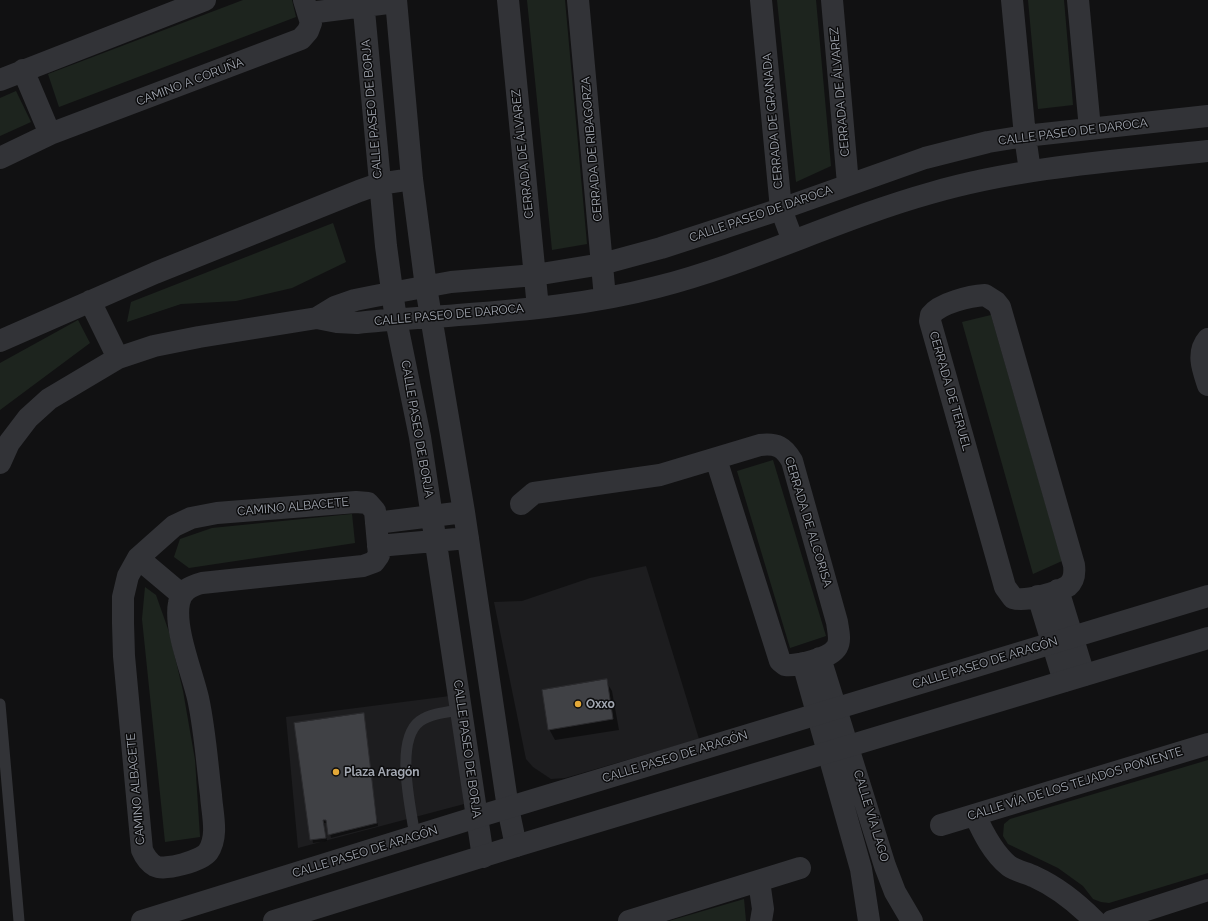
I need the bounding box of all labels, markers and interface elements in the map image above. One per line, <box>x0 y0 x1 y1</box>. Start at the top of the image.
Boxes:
street label: CERRADA DE ÁLVAREZ <box>827 27 853 157</box>
street label: CALLE PASEO DE BORJA <box>359 39 385 179</box>
street label: CERRADA DE GRANADA <box>760 53 786 189</box>
street label: CAMINO A CORUÑA <box>134 55 246 109</box>
street label: CERRADA DE RIBAGORZA <box>578 76 606 222</box>
street label: CERRADA DE ÁLVAREZ <box>509 89 537 219</box>
street label: CALLE PASEO DE DAROCA <box>998 116 1148 148</box>
street label: CALLE PASEO DE DAROCA <box>688 183 834 245</box>
street label: CALLE PASEO DE DAROCA <box>373 301 525 329</box>
street label: CERRADA DE TERUEL <box>926 330 974 452</box>
street label: CALLE PASEO DE BORJA <box>398 359 436 499</box>
street label: CERRADA DE ALCORISA <box>781 455 835 589</box>
street label: CAMINO ALBACETE <box>237 495 349 519</box>
street label: CALLE PASEO DE ARAGÓN <box>910 634 1060 692</box>
street label: CALLE PASEO DE BORJA <box>450 679 484 819</box>
place label: Oxxo <box>586 697 615 711</box>
marker: Oxxo <box>573 699 583 709</box>
street label: CALLE PASEO DE ARAGÓN <box>600 728 750 786</box>
street label: CAMINO ALBACETE <box>124 733 148 845</box>
street label: CALLE VÍA DE LOS TEJADOS PONIENTE <box>966 744 1184 824</box>
place label: Plaza Aragón <box>344 765 420 779</box>
marker: Plaza Aragón <box>331 767 341 777</box>
street label: CALLE VÍA LAGO <box>850 768 892 864</box>
street label: CALLE PASEO DE ARAGÓN <box>290 823 440 881</box>

